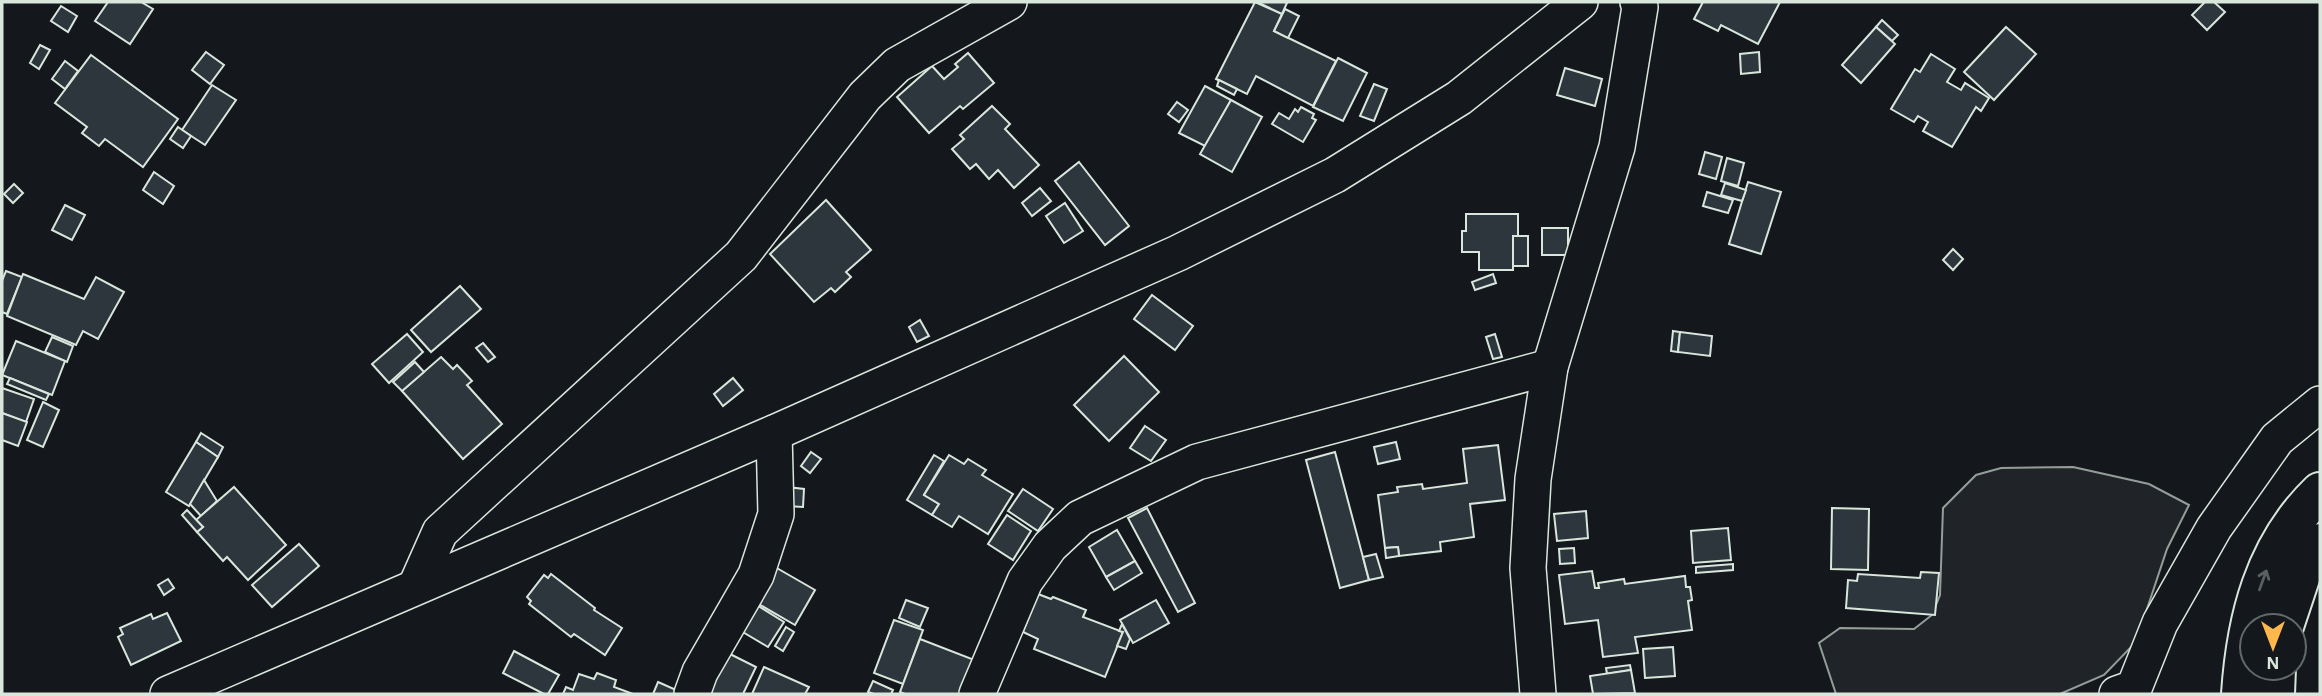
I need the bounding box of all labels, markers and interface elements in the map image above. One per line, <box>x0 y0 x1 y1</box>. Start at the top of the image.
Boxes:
one-way arrow <box>2258 569 2270 591</box>
north arrow <box>2238 612 2308 682</box>
text: N <box>2266 653 2280 672</box>

